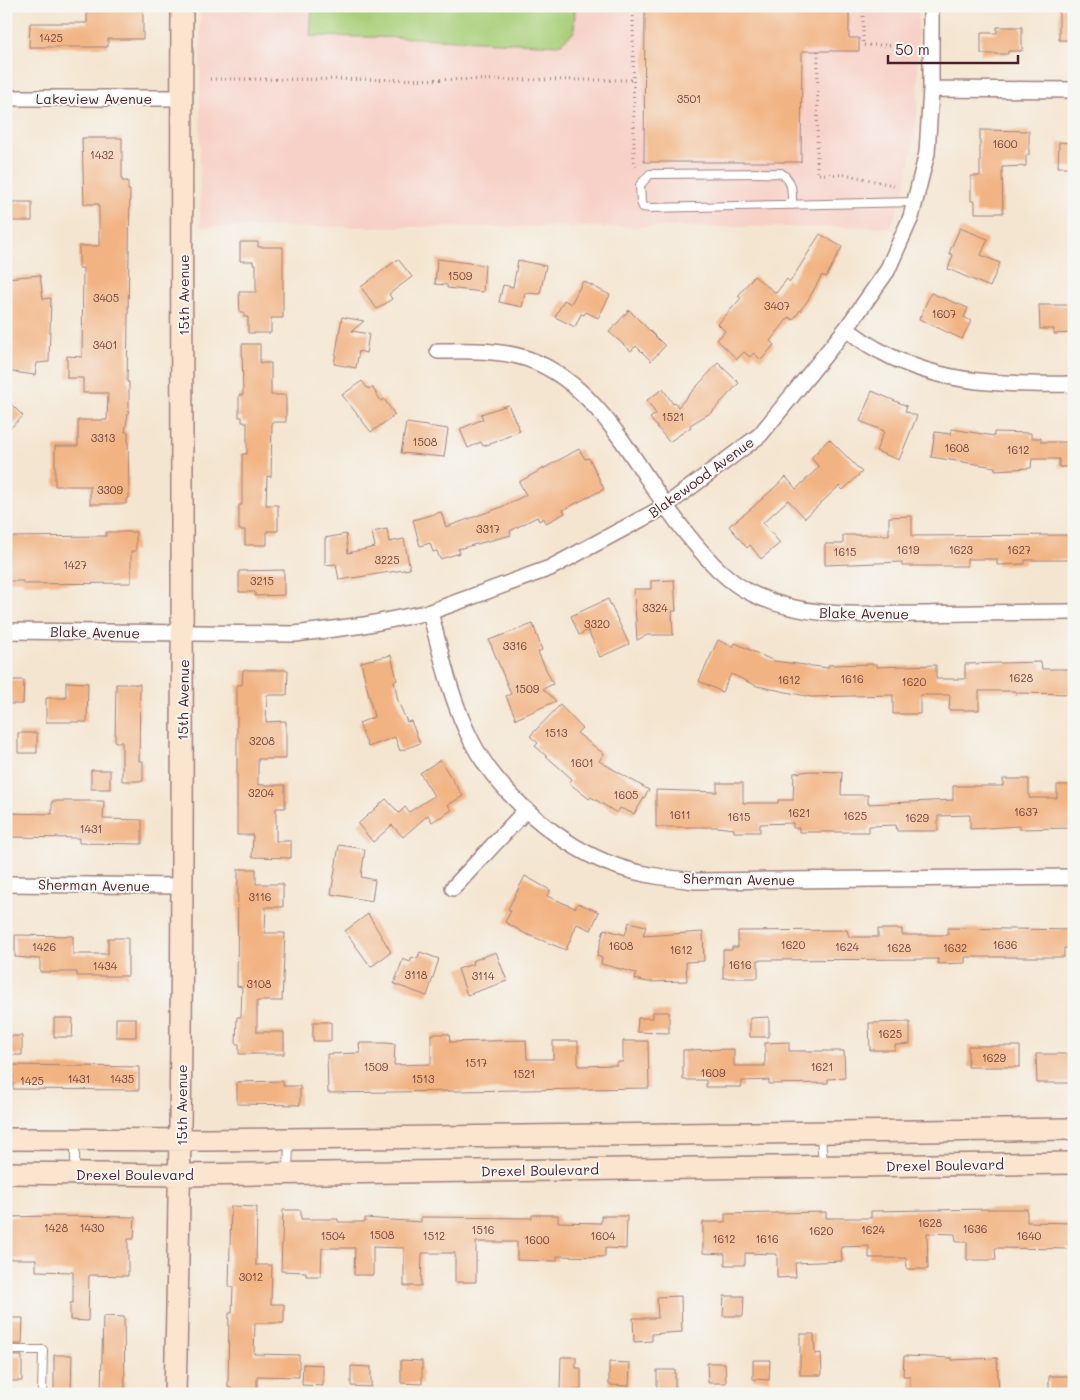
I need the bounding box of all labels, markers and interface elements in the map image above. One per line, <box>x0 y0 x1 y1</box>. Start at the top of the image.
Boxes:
house number: 1425 <box>39 30 63 45</box>
scale bar <box>888 32 1018 64</box>
text: 50 m <box>895 39 930 59</box>
street label: Lakeview Avenue <box>36 89 152 108</box>
house number: 3501 <box>677 91 701 106</box>
house number: 1600 <box>992 136 1018 151</box>
house number: 1432 <box>90 147 114 162</box>
street label: 15th Avenue <box>174 254 193 336</box>
house number: 1509 <box>448 268 473 283</box>
house number: 3405 <box>93 290 119 305</box>
house number: 3407 <box>764 298 790 313</box>
house number: 1607 <box>932 306 956 321</box>
house number: 3401 <box>93 337 117 352</box>
house number: 1521 <box>662 409 684 424</box>
house number: 3313 <box>91 430 116 445</box>
street label: Blakewood Avenue <box>644 432 758 522</box>
house number: 1508 <box>413 434 438 449</box>
house number: 1608 <box>944 440 970 455</box>
house number: 1612 <box>1007 442 1029 457</box>
house number: 3309 <box>97 482 124 497</box>
house number: 3317 <box>476 521 500 536</box>
house number: 1619 <box>897 542 920 557</box>
house number: 1623 <box>949 542 974 557</box>
house number: 1627 <box>1007 542 1031 557</box>
house number: 1615 <box>834 544 856 559</box>
house number: 3225 <box>374 552 400 567</box>
house number: 1427 <box>63 557 87 572</box>
house number: 3215 <box>250 573 274 588</box>
house number: 3324 <box>642 600 668 615</box>
street label: Blake Avenue <box>819 603 909 623</box>
house number: 3320 <box>584 616 610 631</box>
street label: Blake Avenue <box>50 622 140 642</box>
house number: 3316 <box>503 638 527 653</box>
street label: 15th Avenue <box>173 659 193 741</box>
house number: 1628 <box>1009 670 1034 685</box>
house number: 1616 <box>840 671 864 686</box>
house number: 1612 <box>778 672 800 687</box>
house number: 1620 <box>902 674 926 689</box>
house number: 1509 <box>515 681 540 696</box>
house number: 1513 <box>545 725 568 740</box>
house number: 3208 <box>249 733 275 748</box>
house number: 1601 <box>570 755 594 770</box>
house number: 3204 <box>248 785 274 800</box>
house number: 1605 <box>614 787 638 802</box>
house number: 1637 <box>1014 804 1038 819</box>
house number: 1621 <box>788 805 810 820</box>
house number: 1611 <box>669 807 691 822</box>
house number: 1625 <box>843 808 867 823</box>
house number: 1615 <box>728 809 750 824</box>
house number: 1629 <box>905 810 930 825</box>
house number: 1431 <box>80 821 102 836</box>
street label: Sherman Avenue <box>683 869 795 889</box>
street label: Sherman Avenue <box>38 875 150 895</box>
house number: 3116 <box>249 889 271 904</box>
house number: 1620 <box>781 937 805 952</box>
house number: 1636 <box>993 937 1017 952</box>
house number: 1608 <box>608 938 634 953</box>
house number: 1426 <box>32 939 56 954</box>
house number: 1624 <box>835 939 860 954</box>
house number: 1628 <box>887 940 912 955</box>
house number: 1632 <box>943 940 967 955</box>
house number: 1612 <box>670 942 692 957</box>
house number: 1616 <box>728 957 752 972</box>
house number: 1434 <box>93 958 118 973</box>
house number: 3118 <box>405 967 428 982</box>
house number: 3114 <box>472 968 495 983</box>
house number: 3108 <box>247 976 272 991</box>
house number: 1625 <box>878 1026 902 1041</box>
house number: 1629 <box>982 1050 1007 1065</box>
house number: 1517 <box>465 1055 487 1070</box>
house number: 1509 <box>364 1059 389 1074</box>
house number: 1621 <box>811 1059 833 1074</box>
street label: 15th Avenue <box>172 1064 191 1146</box>
house number: 1609 <box>701 1065 726 1080</box>
house number: 1521 <box>513 1066 535 1081</box>
house number: 1431 <box>68 1071 90 1086</box>
house number: 1435 <box>110 1071 134 1086</box>
house number: 1513 <box>412 1071 435 1086</box>
house number: 1425 <box>20 1073 44 1088</box>
street label: Drexel Boulevard <box>886 1154 1004 1176</box>
street label: Drexel Boulevard <box>481 1159 599 1181</box>
street label: Drexel Boulevard <box>76 1165 194 1184</box>
house number: 1628 <box>918 1215 943 1230</box>
house number: 1428 <box>44 1220 68 1235</box>
house number: 1430 <box>80 1220 105 1235</box>
house number: 1636 <box>963 1221 987 1236</box>
house number: 1516 <box>472 1222 494 1237</box>
house number: 1624 <box>861 1222 886 1237</box>
house number: 1620 <box>809 1223 833 1238</box>
house number: 1508 <box>370 1227 395 1242</box>
house number: 1504 <box>321 1228 346 1243</box>
house number: 1512 <box>423 1228 445 1243</box>
house number: 1604 <box>591 1228 616 1243</box>
house number: 1640 <box>1017 1228 1042 1243</box>
house number: 1612 <box>713 1231 735 1246</box>
house number: 1616 <box>755 1231 779 1246</box>
house number: 1600 <box>524 1232 550 1247</box>
house number: 3012 <box>239 1269 263 1284</box>

